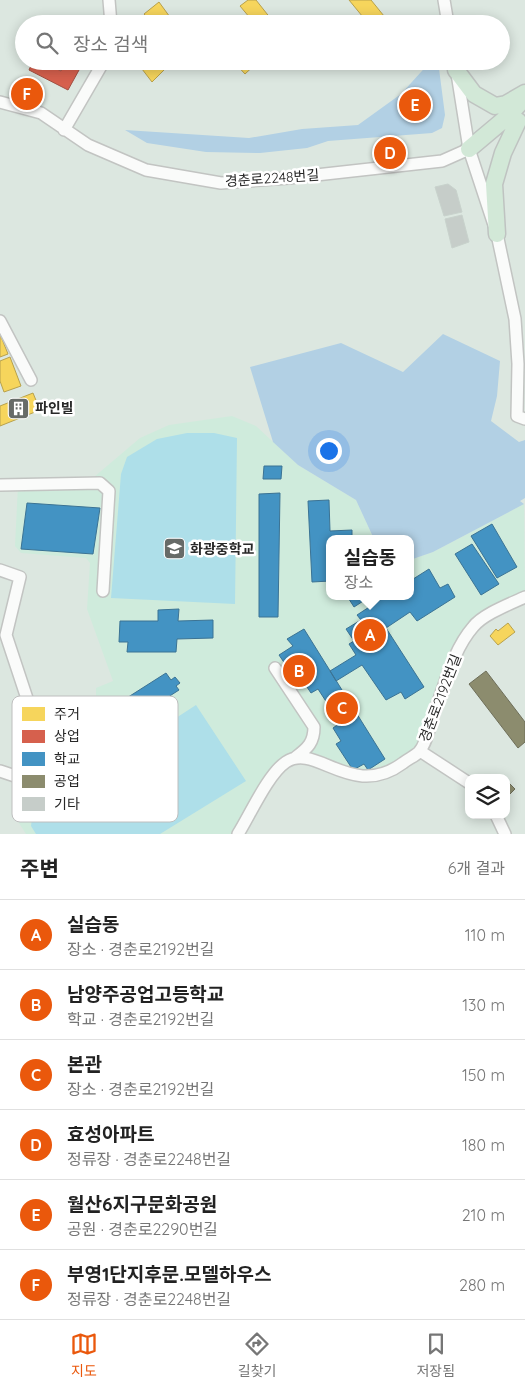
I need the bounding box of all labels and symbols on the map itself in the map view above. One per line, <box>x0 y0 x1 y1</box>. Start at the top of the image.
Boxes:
pin: F <box>11 75 43 113</box>
pin: E <box>399 86 431 124</box>
pin: D <box>374 134 406 172</box>
street label: 경춘로2248번길 <box>224 166 320 190</box>
building icon: 파인빌 <box>7 396 31 420</box>
place label: 파인빌 <box>35 399 74 417</box>
your location <box>316 438 342 464</box>
school or university icon: 화광중학교 <box>162 537 186 561</box>
place label: 화광중학교 <box>190 540 255 558</box>
pin: A <box>354 616 386 654</box>
street label: 경춘로2192번길 <box>415 651 465 745</box>
pin: B <box>283 652 315 690</box>
pin: C <box>326 689 358 727</box>
legend <box>12 696 178 822</box>
text: 주거 <box>54 705 80 723</box>
text: 상업 <box>54 727 80 745</box>
text: 학교 <box>54 750 80 768</box>
text: 공업 <box>54 772 80 790</box>
text: 기타 <box>54 795 80 813</box>

